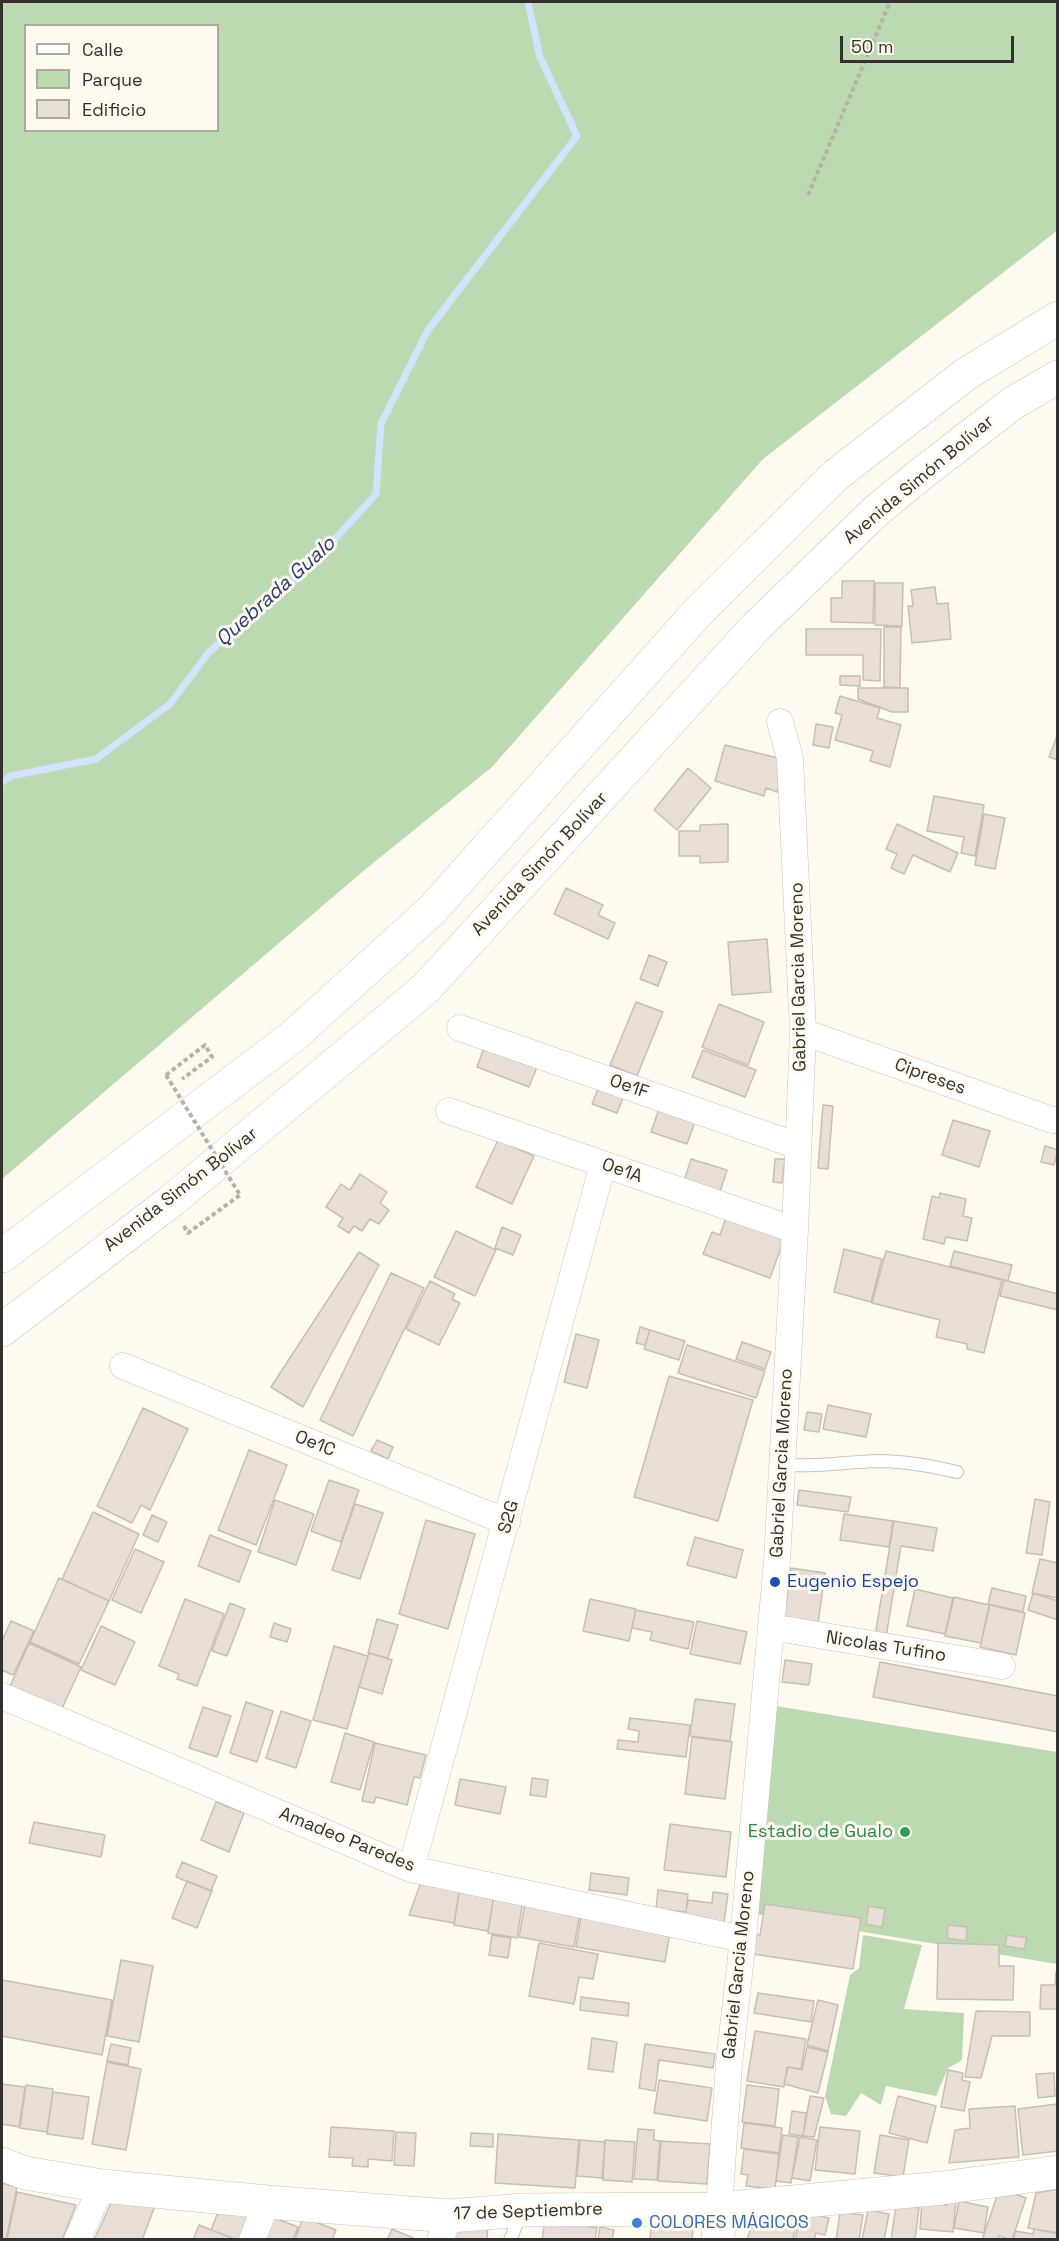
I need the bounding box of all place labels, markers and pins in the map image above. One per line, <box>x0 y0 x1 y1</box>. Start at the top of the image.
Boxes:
place label: Eugenio Espejo <box>787 1571 919 1593</box>
marker: Eugenio Espejo <box>768 1575 782 1589</box>
place label: Estadio de Gualo <box>748 1821 893 1843</box>
marker: Estadio de Gualo <box>898 1825 912 1839</box>
place label: COLORES MÁGICOS <box>649 2212 809 2234</box>
marker: COLORES MÁGICOS <box>630 2216 644 2230</box>

